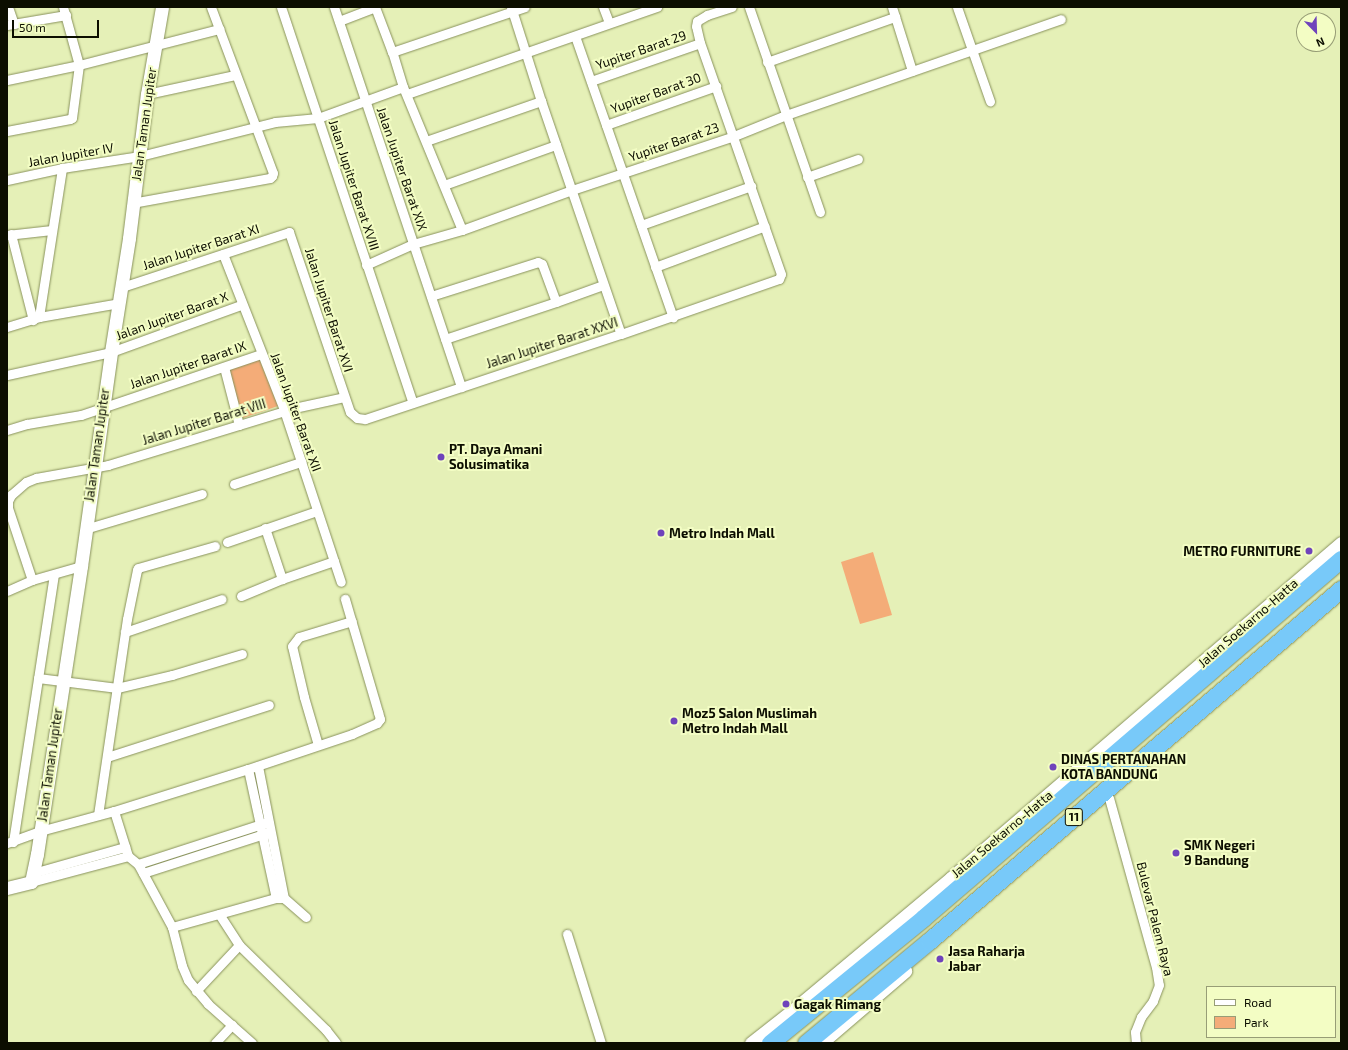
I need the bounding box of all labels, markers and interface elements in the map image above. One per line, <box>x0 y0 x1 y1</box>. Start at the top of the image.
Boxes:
scale bar <box>14 12 101 38</box>
north arrow <box>1296 12 1336 52</box>
text: 50 m <box>19 20 46 34</box>
street label: Yupiter Barat 29 <box>594 27 688 73</box>
text: N <box>1314 35 1327 50</box>
street label: Jalan Taman Jupiter <box>128 66 160 182</box>
street label: Yupiter Barat 30 <box>609 69 703 117</box>
street label: Jalan Jupiter Barat XIX <box>373 105 431 233</box>
street label: Jalan Jupiter Barat XVIII <box>325 117 383 253</box>
street label: Yupiter Barat 23 <box>627 119 721 165</box>
street label: Jalan Jupiter IV <box>27 140 115 170</box>
street label: Jalan Jupiter Barat XI <box>140 221 262 273</box>
street label: Jalan Jupiter Barat XVI <box>301 246 357 374</box>
street label: Jalan Jupiter Barat X <box>113 288 231 344</box>
street label: Jalan Jupiter Barat XXVI <box>484 314 620 372</box>
street label: Jalan Jupiter Barat IX <box>128 338 248 392</box>
street label: Jalan Jupiter Barat XII <box>267 350 325 474</box>
street label: Jalan Taman Jupiter <box>81 387 113 503</box>
street label: Jalan Jupiter Barat VIII <box>140 396 268 448</box>
place label: PT. Daya Amani Solusimatika <box>449 442 543 473</box>
marker: PT. Daya Amani Solusimatika <box>436 452 446 462</box>
place label: Metro Indah Mall <box>669 525 775 541</box>
marker: Metro Indah Mall <box>656 528 666 538</box>
place label: METRO FURNITURE <box>1183 543 1301 559</box>
marker: METRO FURNITURE <box>1304 546 1314 556</box>
street label: Jalan Soekarno-Hatta <box>1195 575 1301 671</box>
place label: Moz5 Salon Muslimah Metro Indah Mall <box>682 706 817 737</box>
street label: Jalan Taman Jupiter <box>34 707 66 823</box>
marker: Moz5 Salon Muslimah Metro Indah Mall <box>669 716 679 726</box>
place label: DINAS PERTANAHAN KOTA BANDUNG <box>1061 752 1186 783</box>
marker: DINAS PERTANAHAN KOTA BANDUNG <box>1048 762 1058 772</box>
street label: Jalan Soekarno-Hatta <box>948 787 1056 881</box>
road number: 11 <box>1064 807 1084 827</box>
place label: SMK Negeri 9 Bandung <box>1184 838 1255 869</box>
marker: SMK Negeri 9 Bandung <box>1171 848 1181 858</box>
street label: Bulevar Palem Raya <box>1133 860 1177 978</box>
place label: Jasa Raharja Jabar <box>948 944 1025 975</box>
marker: Jasa Raharja Jabar <box>935 954 945 964</box>
legend <box>1206 986 1336 1038</box>
text: Road <box>1244 995 1272 1009</box>
place label: Gagak Rimang <box>794 996 881 1012</box>
marker: Gagak Rimang <box>781 999 791 1009</box>
text: Park <box>1244 1015 1269 1029</box>

